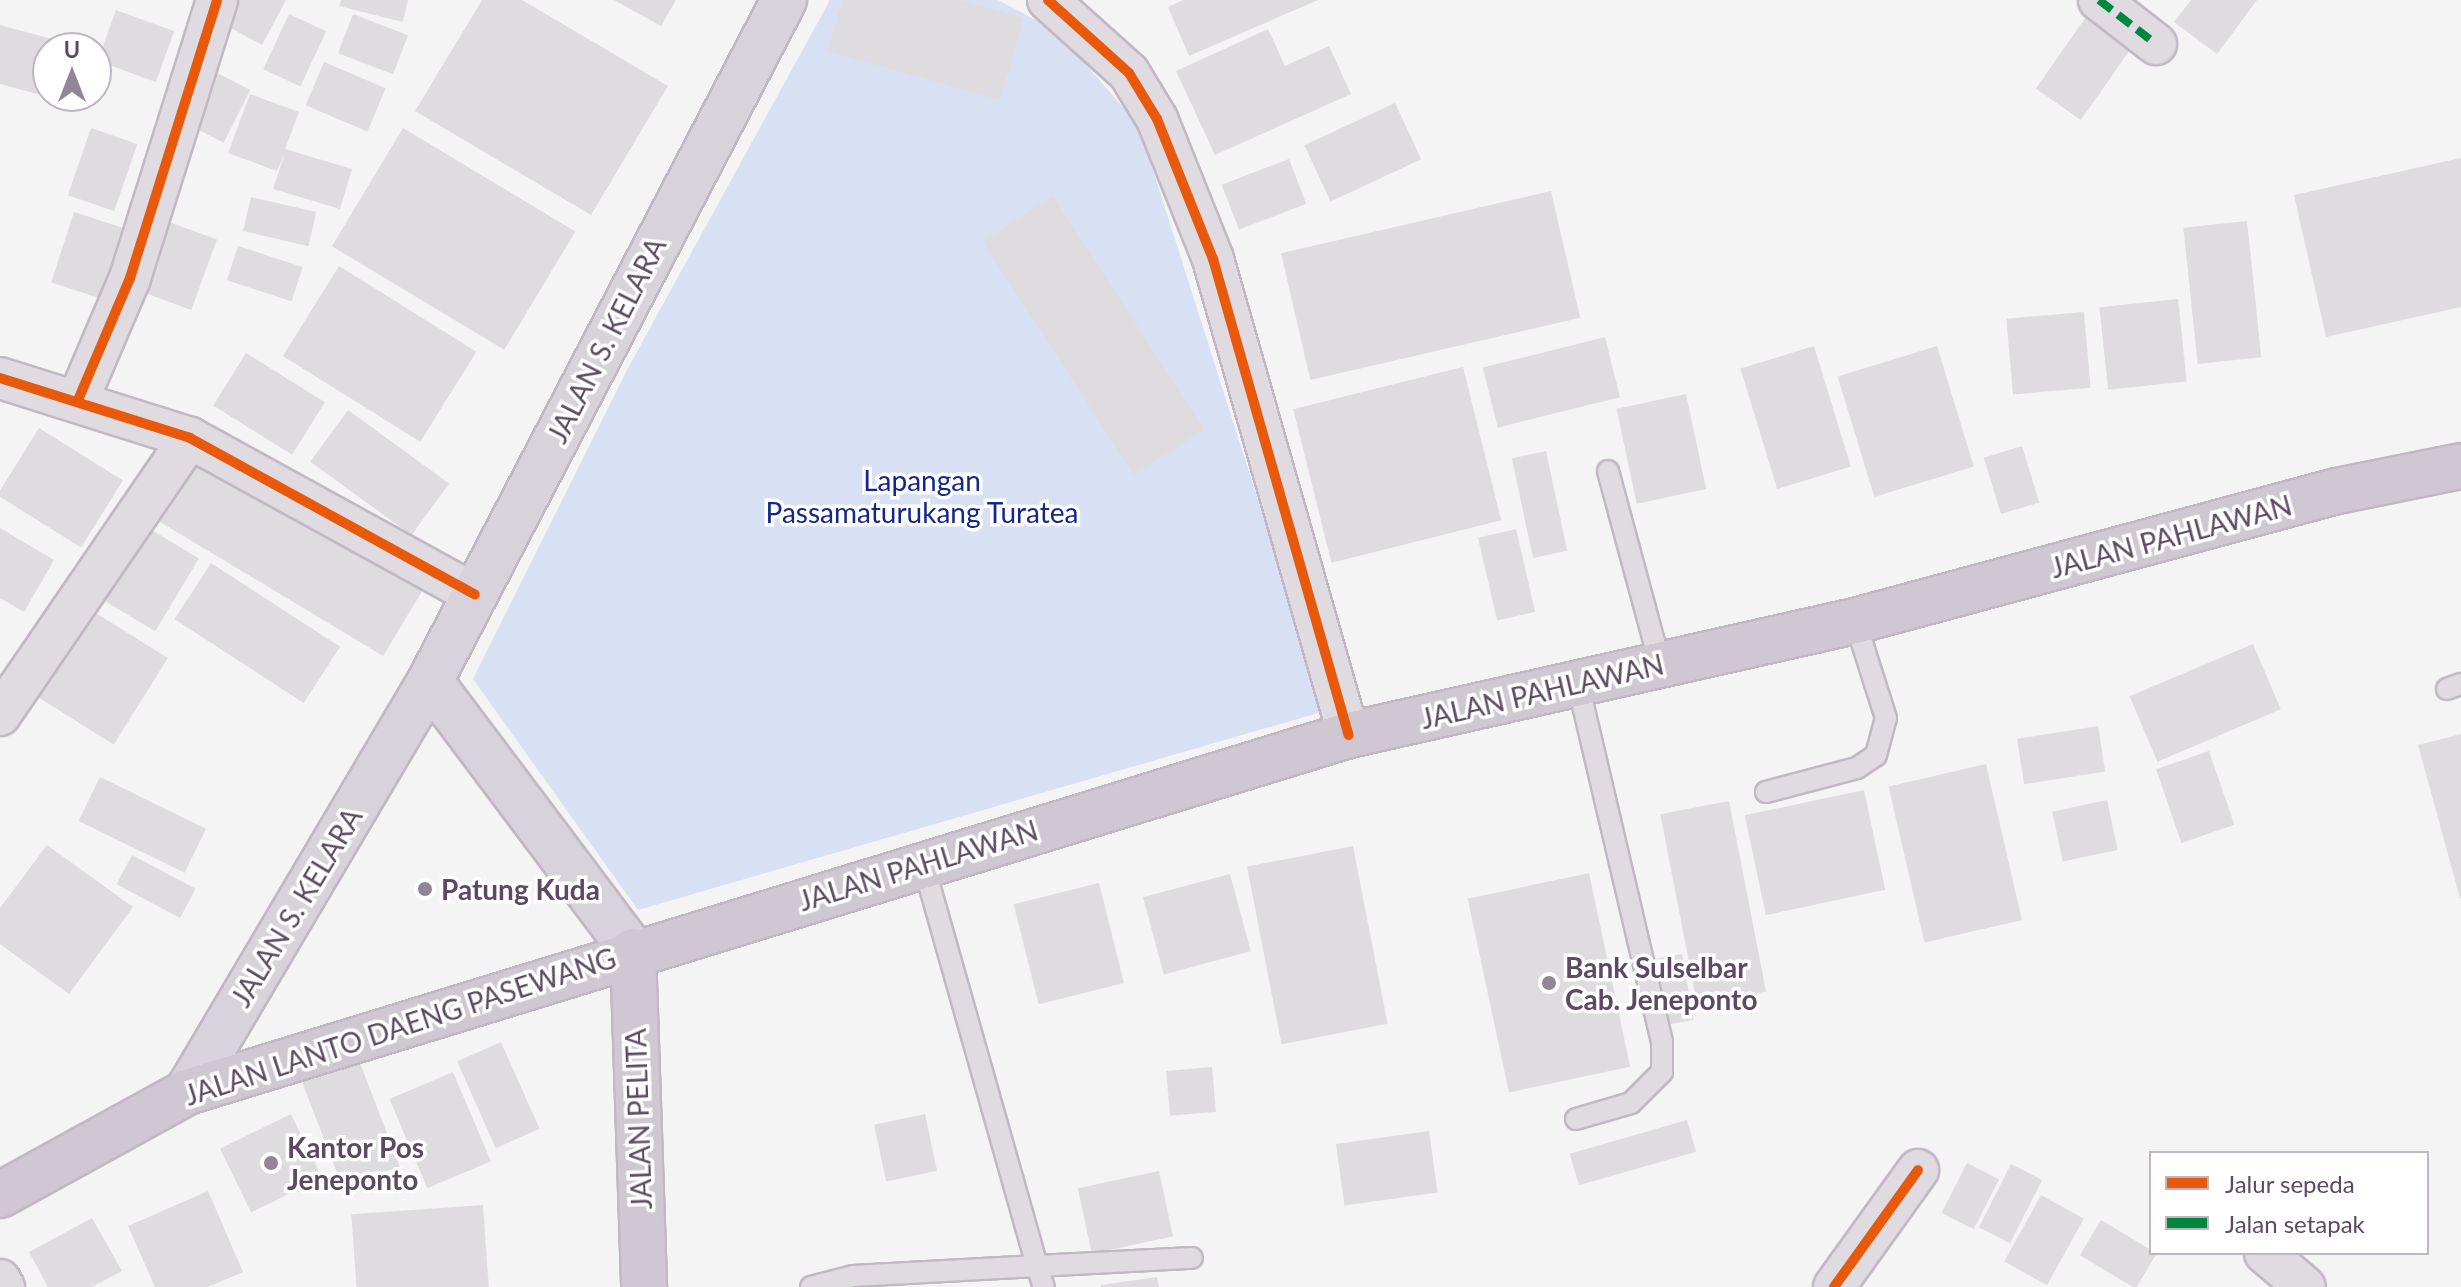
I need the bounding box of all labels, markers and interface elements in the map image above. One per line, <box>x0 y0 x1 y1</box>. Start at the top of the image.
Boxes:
north arrow <box>32 32 112 112</box>
text: U <box>64 36 80 63</box>
street label: JALAN S. KELARA <box>540 232 672 448</box>
park label: Lapangan Passamaturukang Turatea <box>765 463 1079 529</box>
street label: JALAN PAHLAWAN <box>2047 488 2295 584</box>
street label: JALAN PAHLAWAN <box>1417 647 1667 735</box>
street label: JALAN S. KELARA <box>223 802 369 1012</box>
street label: JALAN PAHLAWAN <box>794 813 1042 917</box>
place label: Patung Kuda <box>441 872 600 906</box>
marker: Patung Kuda <box>416 880 434 898</box>
street label: JALAN LANTO DAENG PASEWANG <box>180 940 620 1112</box>
place label: Bank Sulselbar Cab. Jeneponto <box>1565 950 1758 1016</box>
marker: Bank Sulselbar Cab. Jeneponto <box>1540 974 1558 992</box>
street label: JALAN PELITA <box>618 1028 658 1210</box>
place label: Kantor Pos Jeneponto <box>287 1130 425 1196</box>
legend <box>2149 1151 2429 1255</box>
marker: Kantor Pos Jeneponto <box>262 1154 280 1172</box>
text: Jalur sepeda <box>2225 1169 2355 1198</box>
text: Jalan setapak <box>2225 1209 2365 1238</box>

